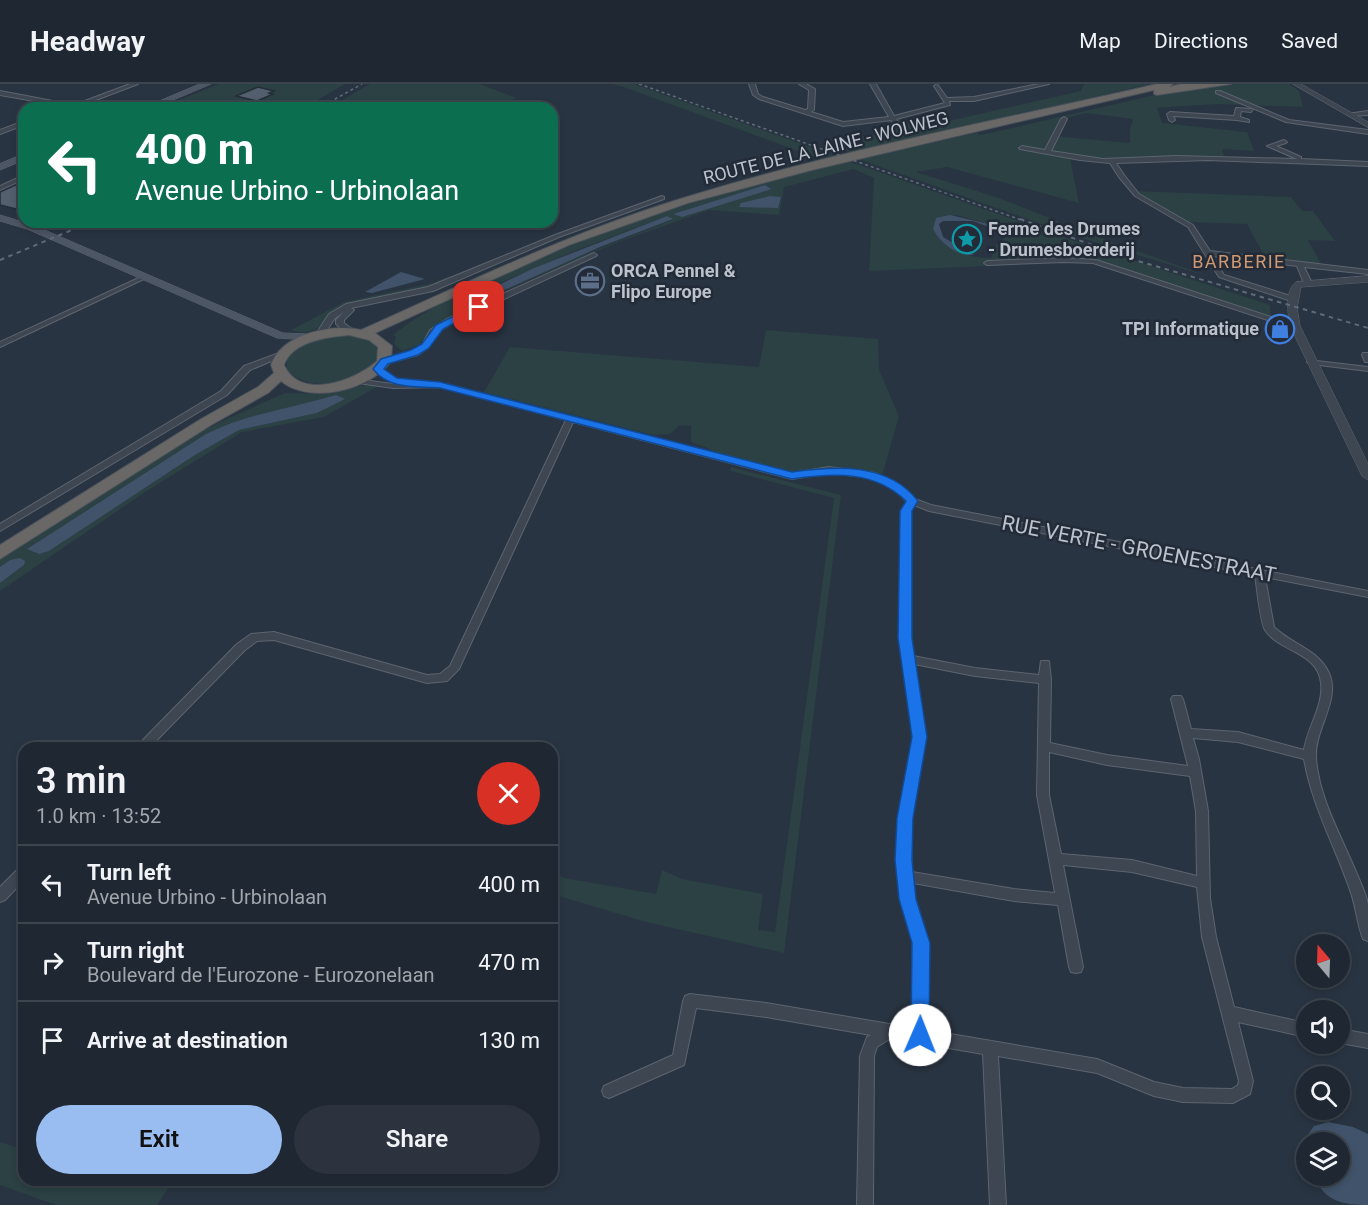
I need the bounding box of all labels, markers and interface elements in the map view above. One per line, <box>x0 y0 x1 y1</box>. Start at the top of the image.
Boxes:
text: Headway <box>30 25 145 58</box>
text: Map <box>1079 29 1121 53</box>
text: Directions <box>1154 29 1248 53</box>
text: Saved <box>1281 29 1338 53</box>
street label: ROUTE DE LA LAINE - WOLWEG <box>701 107 951 188</box>
text: 400 m <box>135 125 254 174</box>
icon: left <box>36 126 114 204</box>
text: Avenue Urbino - Urbinolaan <box>135 175 459 207</box>
place label: Ferme des Drumes - Drumesboerderij <box>988 218 1140 260</box>
place icon: Ferme des Drumes - Drumesboerderij <box>951 223 983 255</box>
district label: BARBERIE <box>1192 251 1286 272</box>
place label: ORCA Pennel & Flipo Europe <box>611 260 736 302</box>
office icon: ORCA Pennel & Flipo Europe <box>574 265 606 297</box>
pin <box>453 281 504 332</box>
icon: arrive <box>462 290 495 323</box>
shop icon: TPI Informatique <box>1264 313 1296 345</box>
place label: TPI Informatique <box>1122 318 1259 339</box>
street label: RUE VERTE - GROENESTRAAT <box>1000 511 1279 587</box>
text: 3 min <box>36 760 126 802</box>
button: close <box>477 762 540 825</box>
text: 1.0 km · 13:52 <box>36 804 161 828</box>
text: Turn left <box>87 860 171 885</box>
icon: left <box>36 868 69 901</box>
text: 400 m <box>478 872 540 897</box>
text: Avenue Urbino - Urbinolaan <box>87 885 327 909</box>
north arrow <box>1296 934 1350 988</box>
map controls <box>1296 934 1350 1186</box>
text: Turn right <box>87 938 184 963</box>
icon: right <box>36 946 69 979</box>
text: 470 m <box>478 950 540 975</box>
text: Boulevard de l'Eurozone - Eurozonelaan <box>87 963 435 987</box>
button: sound <box>1296 1000 1350 1054</box>
position arrow <box>888 1003 952 1067</box>
icon: arrive <box>36 1024 69 1057</box>
text: Arrive at destination <box>87 1028 288 1053</box>
text: 130 m <box>478 1028 540 1053</box>
button: search <box>1296 1066 1350 1120</box>
button: Exit <box>36 1105 282 1174</box>
button: Share <box>294 1105 540 1174</box>
button: layers <box>1296 1132 1350 1186</box>

